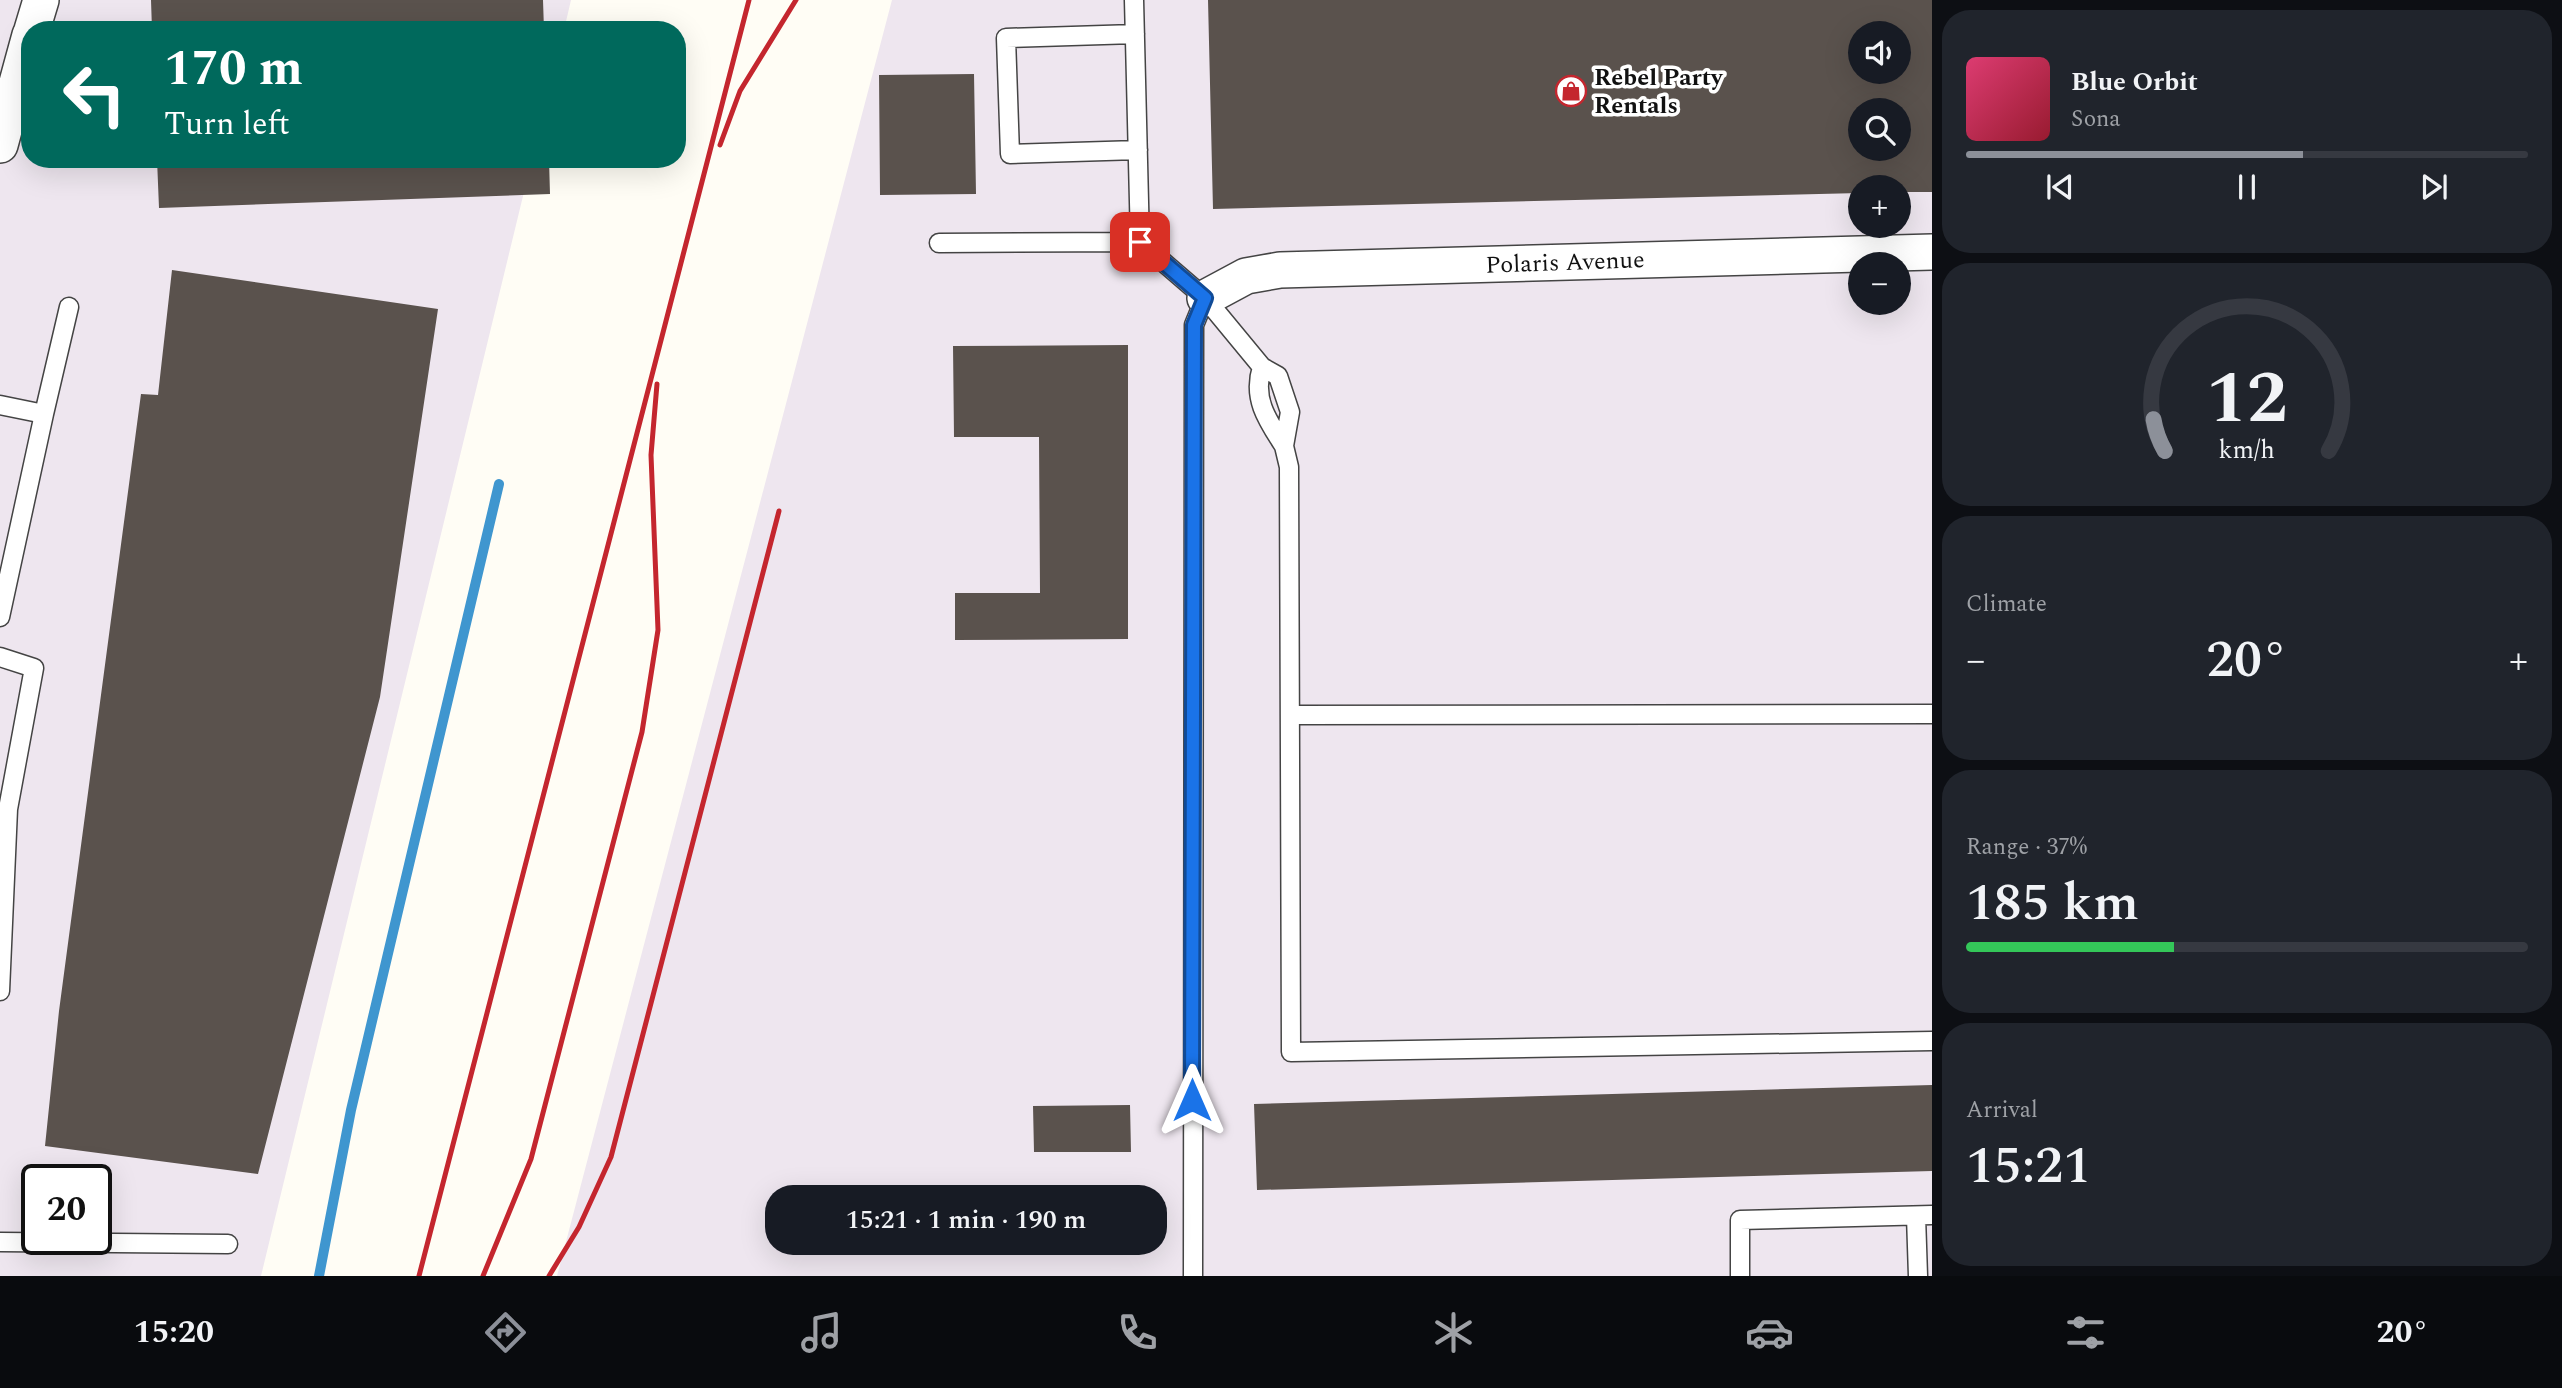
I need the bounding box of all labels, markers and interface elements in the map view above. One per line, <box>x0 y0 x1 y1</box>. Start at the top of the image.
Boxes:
map controls <box>1848 21 1911 315</box>
button: sound <box>1848 21 1911 84</box>
text: 170 m <box>164 32 303 107</box>
icon: left <box>49 49 140 140</box>
place label: Rebel Party Rentals <box>1594 60 1724 124</box>
text: Blue Orbit <box>2071 62 2198 102</box>
shop icon: Rebel Party Rentals <box>1554 74 1588 108</box>
button: search <box>1848 98 1911 161</box>
text: Turn left <box>164 100 290 149</box>
text: Sona <box>2071 102 2121 137</box>
icon: previous <box>2041 168 2079 206</box>
icon: pause <box>2228 168 2266 206</box>
icon: next <box>2415 168 2453 206</box>
button: + <box>1848 175 1911 238</box>
pin <box>1110 212 1170 272</box>
icon: arrive <box>1121 223 1159 261</box>
street label: Polaris Avenue <box>1485 242 1645 284</box>
button: − <box>1848 252 1911 315</box>
text: 12 <box>2206 344 2288 455</box>
text: km/h <box>2219 432 2275 470</box>
text: Climate <box>1966 587 2047 622</box>
text: 20° <box>2206 621 2288 700</box>
text: − <box>1966 632 1985 690</box>
text: + <box>2509 632 2528 690</box>
text: Range · 37% <box>1966 830 2087 865</box>
text: 185 km <box>1966 864 2139 943</box>
position arrow <box>1155 1063 1229 1137</box>
text: Arrival <box>1966 1093 2038 1128</box>
text: 15:21 <box>1966 1127 2091 1206</box>
speed limit sign: 20 <box>21 1164 112 1255</box>
text: 15:21 · 1 min · 190 m <box>846 1200 1086 1240</box>
text: 15:20 <box>133 1308 214 1357</box>
icon: directions <box>481 1308 530 1357</box>
icon: music <box>797 1308 846 1357</box>
icon: phone <box>1113 1308 1162 1357</box>
icon: climate <box>1429 1308 1478 1357</box>
icon: car <box>1745 1308 1794 1357</box>
icon: filters <box>2061 1308 2110 1357</box>
text: 20° <box>2377 1308 2428 1357</box>

